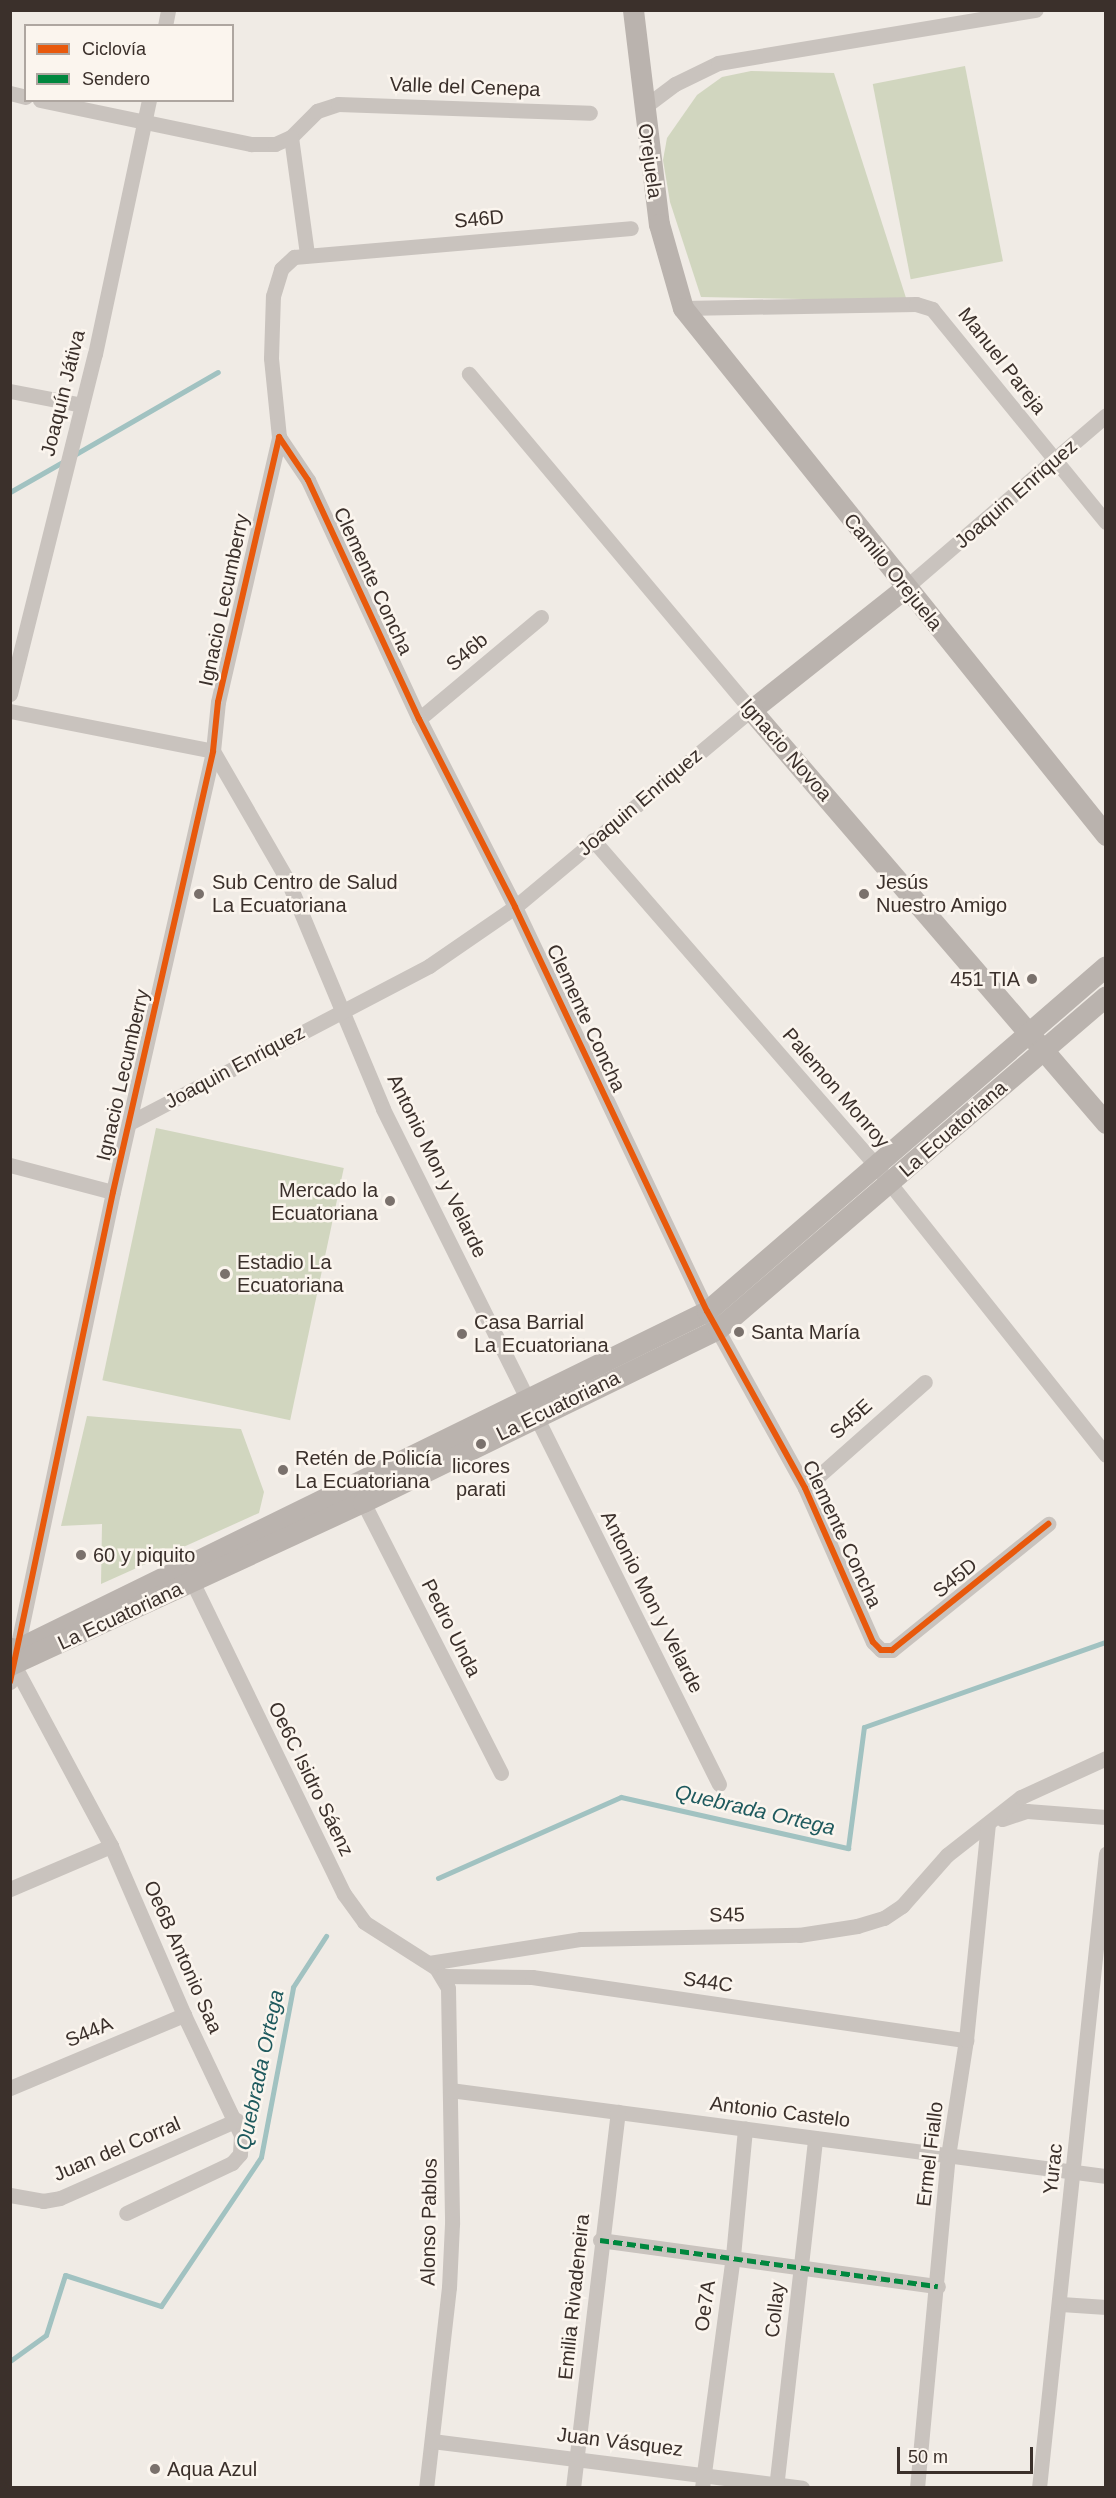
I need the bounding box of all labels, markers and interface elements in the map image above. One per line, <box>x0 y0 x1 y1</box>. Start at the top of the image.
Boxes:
legend <box>24 24 234 102</box>
text: Ciclovía <box>82 39 146 59</box>
text: Sendero <box>82 69 150 89</box>
street label: Valle del Cenepa <box>389 72 541 102</box>
street label: Orejuela <box>633 122 667 200</box>
street label: S46D <box>453 205 505 233</box>
street label: Manuel Pareja <box>953 303 1051 419</box>
street label: Joaquín Játiva <box>36 328 90 458</box>
street label: Joaquin Enriquez <box>950 434 1082 554</box>
street label: Clemente Concha <box>328 503 418 659</box>
street label: Camilo Orejuela <box>839 509 947 635</box>
street label: Ignacio Lecumberry <box>194 512 254 688</box>
street label: S46b <box>441 628 493 676</box>
street label: Ignacio Novoa <box>735 694 837 806</box>
street label: Joaquin Enriquez <box>573 743 707 861</box>
place label: Sub Centro de Salud La Ecuatoriana <box>212 870 398 917</box>
place label: Jesús Nuestro Amigo <box>876 870 1008 917</box>
marker: Sub Centro de Salud La Ecuatoriana <box>190 885 208 903</box>
marker: Jesús Nuestro Amigo <box>857 887 871 901</box>
street label: Clemente Concha <box>541 940 631 1096</box>
place label: 451 TIA <box>950 967 1020 991</box>
marker: 451 TIA <box>1025 972 1039 986</box>
street label: Ignacio Lecumberry <box>92 987 154 1163</box>
street label: Joaquin Enriquez <box>161 1020 309 1114</box>
street label: Palemon Monroy <box>777 1023 895 1153</box>
street label: Antonio Mon y Velarde <box>382 1070 492 1262</box>
street label: La Ecuatoriana <box>894 1076 1012 1182</box>
place label: Mercado la Ecuatoriana <box>271 1178 378 1225</box>
marker: Mercado la Ecuatoriana <box>383 1194 397 1208</box>
place label: Estadio La Ecuatoriana <box>237 1250 344 1297</box>
marker: Estadio La Ecuatoriana <box>218 1267 232 1281</box>
place label: Casa Barrial La Ecuatoriana <box>474 1310 609 1357</box>
place label: Santa María <box>751 1320 860 1344</box>
marker: Santa María <box>732 1325 746 1339</box>
marker: Casa Barrial La Ecuatoriana <box>455 1327 469 1341</box>
street label: La Ecuatoriana <box>492 1366 624 1446</box>
street label: S45E <box>825 1394 877 1444</box>
marker: licores parati <box>474 1437 488 1451</box>
place label: Retén de Policía La Ecuatoriana <box>295 1446 442 1493</box>
place label: licores parati <box>452 1454 510 1501</box>
street label: Clemente Concha <box>797 1456 887 1612</box>
marker: Retén de Policía La Ecuatoriana <box>276 1463 290 1477</box>
street label: Antonio Mon y Velarde <box>596 1507 708 1697</box>
place label: 60 y piquito <box>93 1543 195 1567</box>
marker: 60 y piquito <box>74 1548 88 1562</box>
street label: S45D <box>928 1553 982 1603</box>
street label: Pedro Unda <box>416 1575 486 1681</box>
street label: La Ecuatoriana <box>54 1577 186 1655</box>
street label: Oe6C Isidro Sáenz <box>263 1698 359 1860</box>
water label: Quebrada Ortega <box>673 1779 837 1841</box>
street label: Oe6B Antonio Saa <box>138 1876 228 2038</box>
street label: S45 <box>709 1903 745 1927</box>
street label: S44C <box>682 1967 734 1997</box>
water label: Quebrada Ortega <box>231 1987 289 2153</box>
street label: S44A <box>62 2011 116 2053</box>
street label: Antonio Castelo <box>708 2091 852 2133</box>
street label: Ermel Fiallo <box>912 2100 948 2208</box>
street label: Juan del Corral <box>50 2111 184 2187</box>
street label: Yurac <box>1038 2142 1068 2196</box>
street label: Alonso Pablos <box>416 2158 442 2286</box>
street label: Emilia Rivadeneira <box>553 2213 595 2381</box>
street label: Oe7A <box>690 2279 720 2333</box>
street label: Collay <box>760 2281 790 2339</box>
street label: Juan Vásquez <box>556 2422 684 2462</box>
scale bar <box>900 2435 1036 2473</box>
text: 50 m <box>908 2447 948 2467</box>
place label: Aqua Azul <box>167 2457 258 2481</box>
marker: Aqua Azul <box>148 2462 162 2476</box>

